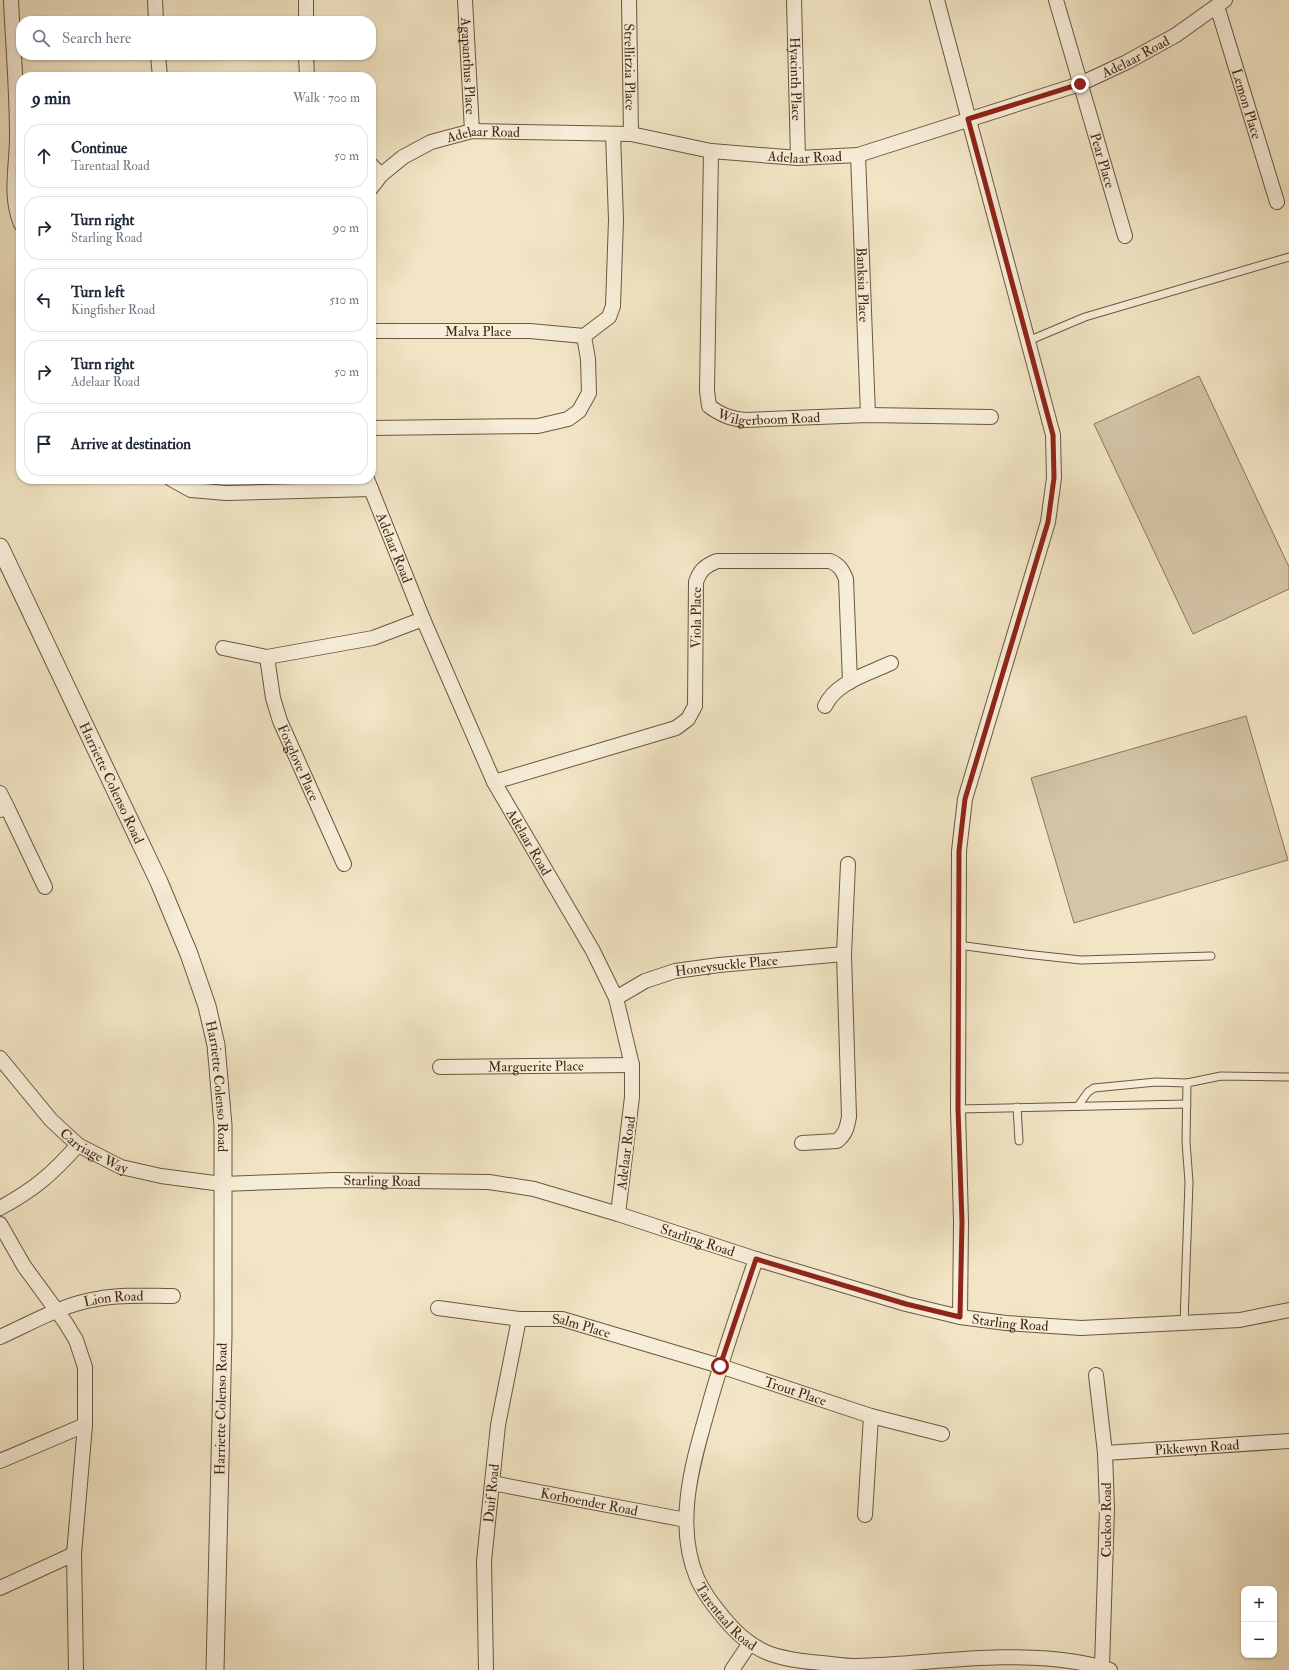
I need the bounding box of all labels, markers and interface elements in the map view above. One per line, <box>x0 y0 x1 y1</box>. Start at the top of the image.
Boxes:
search box <box>16 16 376 60</box>
street label: Agapanthus Place <box>457 16 480 115</box>
street label: Strellitzia Place <box>621 23 639 111</box>
icon: search <box>30 27 52 49</box>
text: Search here <box>62 29 131 48</box>
street label: Adelaar Road <box>1098 32 1172 82</box>
street label: Hyacinth Place <box>786 37 806 121</box>
street label: Lemon Place <box>1228 66 1266 141</box>
route end <box>1071 75 1089 93</box>
text: 9 min <box>32 88 71 109</box>
text: Walk · 700 m <box>293 90 360 106</box>
street label: Adelaar Road <box>444 122 520 146</box>
street label: Pear Place <box>1087 131 1119 190</box>
text: Continue <box>71 139 127 158</box>
icon: ahead <box>33 145 55 167</box>
street label: Adelaar Road <box>766 147 842 167</box>
text: 50 m <box>334 148 359 164</box>
text: Tarentaal Road <box>71 158 150 174</box>
text: Turn right <box>71 211 134 230</box>
icon: right <box>33 217 55 239</box>
text: 90 m <box>333 220 359 236</box>
text: Starling Road <box>71 230 142 246</box>
street label: Banksia Place <box>853 247 873 323</box>
text: Turn left <box>71 283 125 302</box>
icon: left <box>33 289 55 311</box>
text: 510 m <box>329 292 359 308</box>
text: Kingfisher Road <box>71 302 155 318</box>
street label: Malva Place <box>445 323 511 340</box>
text: Turn right <box>71 355 134 374</box>
icon: right <box>33 361 55 383</box>
text: 50 m <box>334 364 359 380</box>
text: Adelaar Road <box>71 374 140 390</box>
street label: Wilgerboom Road <box>714 404 821 429</box>
icon: arrive <box>33 433 55 455</box>
text: Arrive at destination <box>71 435 191 454</box>
street label: Adelaar Road <box>372 509 416 585</box>
street label: Viola Place <box>687 587 704 648</box>
street label: Harriette Colenso Road <box>76 719 148 846</box>
street label: Foxglove Place <box>274 722 323 804</box>
street label: Adelaar Road <box>502 805 555 878</box>
street label: Honeysuckle Place <box>674 951 779 979</box>
street label: Harriette Colenso Road <box>202 1019 232 1152</box>
street label: Marguerite Place <box>488 1057 584 1075</box>
street label: Adelaar Road <box>613 1115 639 1192</box>
street label: Carriage Way <box>57 1124 130 1178</box>
street label: Starling Road <box>343 1172 421 1190</box>
street label: Starling Road <box>658 1220 737 1260</box>
street label: Lion Road <box>82 1287 143 1310</box>
street label: Salm Place <box>552 1310 613 1342</box>
street label: Starling Road <box>971 1310 1049 1334</box>
street label: Harriette Colenso Road <box>211 1343 231 1475</box>
route start <box>711 1357 729 1375</box>
street label: Trout Place <box>762 1373 829 1409</box>
street label: Pikkewyn Road <box>1154 1436 1240 1458</box>
street label: Duif Road <box>479 1463 502 1524</box>
street label: Cuckoo Road <box>1098 1482 1115 1558</box>
street label: Korhoender Road <box>539 1484 639 1519</box>
street label: Tarentaal Road <box>692 1580 760 1654</box>
map controls <box>1241 1586 1277 1658</box>
button: + <box>1241 1586 1277 1622</box>
button: − <box>1241 1622 1277 1658</box>

